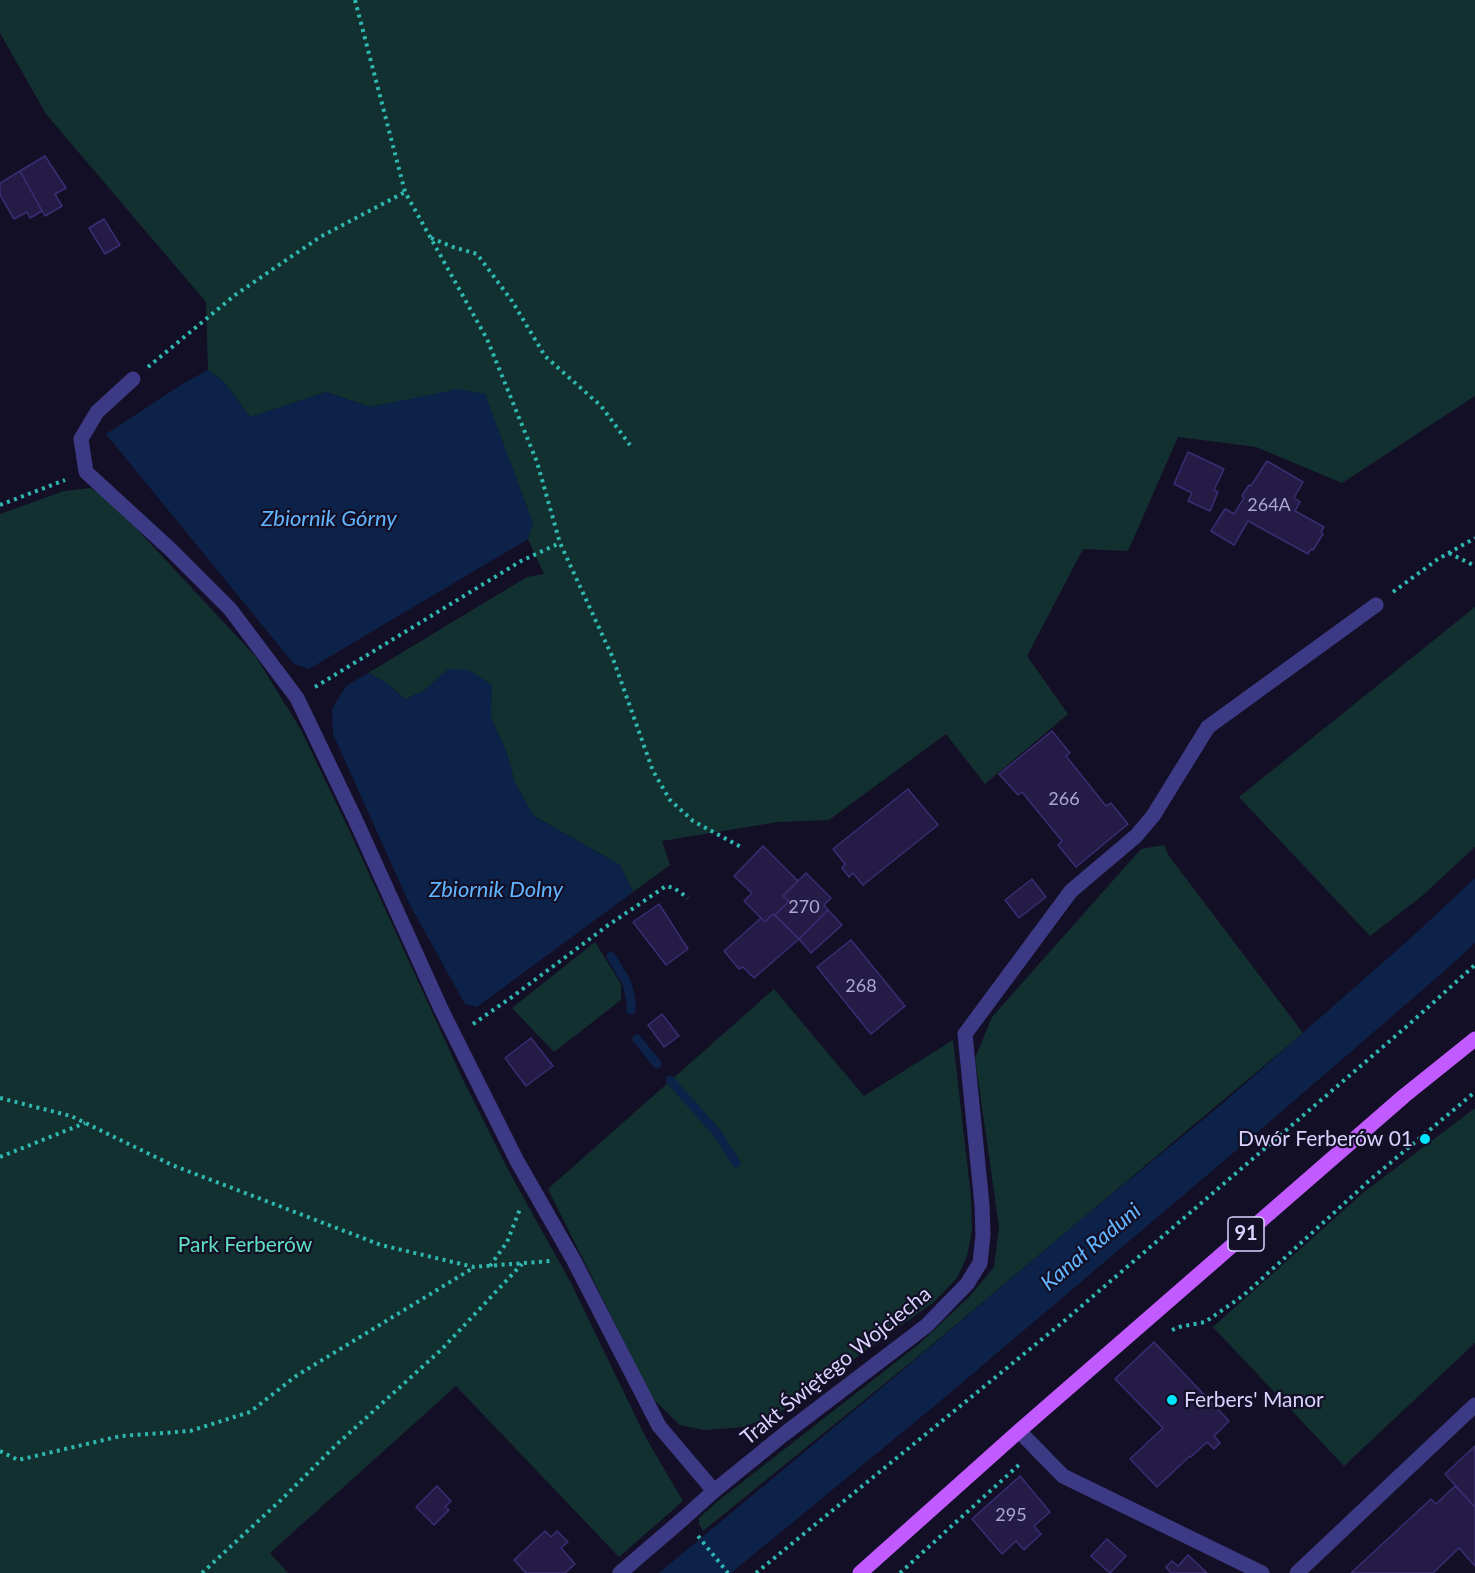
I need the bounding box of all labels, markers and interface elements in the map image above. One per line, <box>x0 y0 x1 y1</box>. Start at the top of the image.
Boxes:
house number: 264A <box>1247 494 1291 516</box>
water label: Zbiornik Górny <box>261 506 397 532</box>
house number: 266 <box>1048 788 1080 810</box>
water label: Zbiornik Dolny <box>429 877 563 903</box>
house number: 270 <box>788 896 820 918</box>
house number: 268 <box>845 975 877 997</box>
place label: Dwór Ferberów 01 <box>1238 1126 1413 1152</box>
marker: Dwór Ferberów 01 <box>1418 1132 1432 1146</box>
water label: Kanał Raduni <box>1036 1198 1146 1296</box>
road number: 91 <box>1228 1217 1264 1251</box>
park label: Park Ferberów <box>178 1232 312 1258</box>
street label: Trakt Świętego Wojciecha <box>736 1281 936 1451</box>
place label: Ferbers' Manor <box>1184 1387 1324 1413</box>
marker: Ferbers' Manor <box>1165 1393 1179 1407</box>
house number: 295 <box>995 1504 1027 1526</box>

